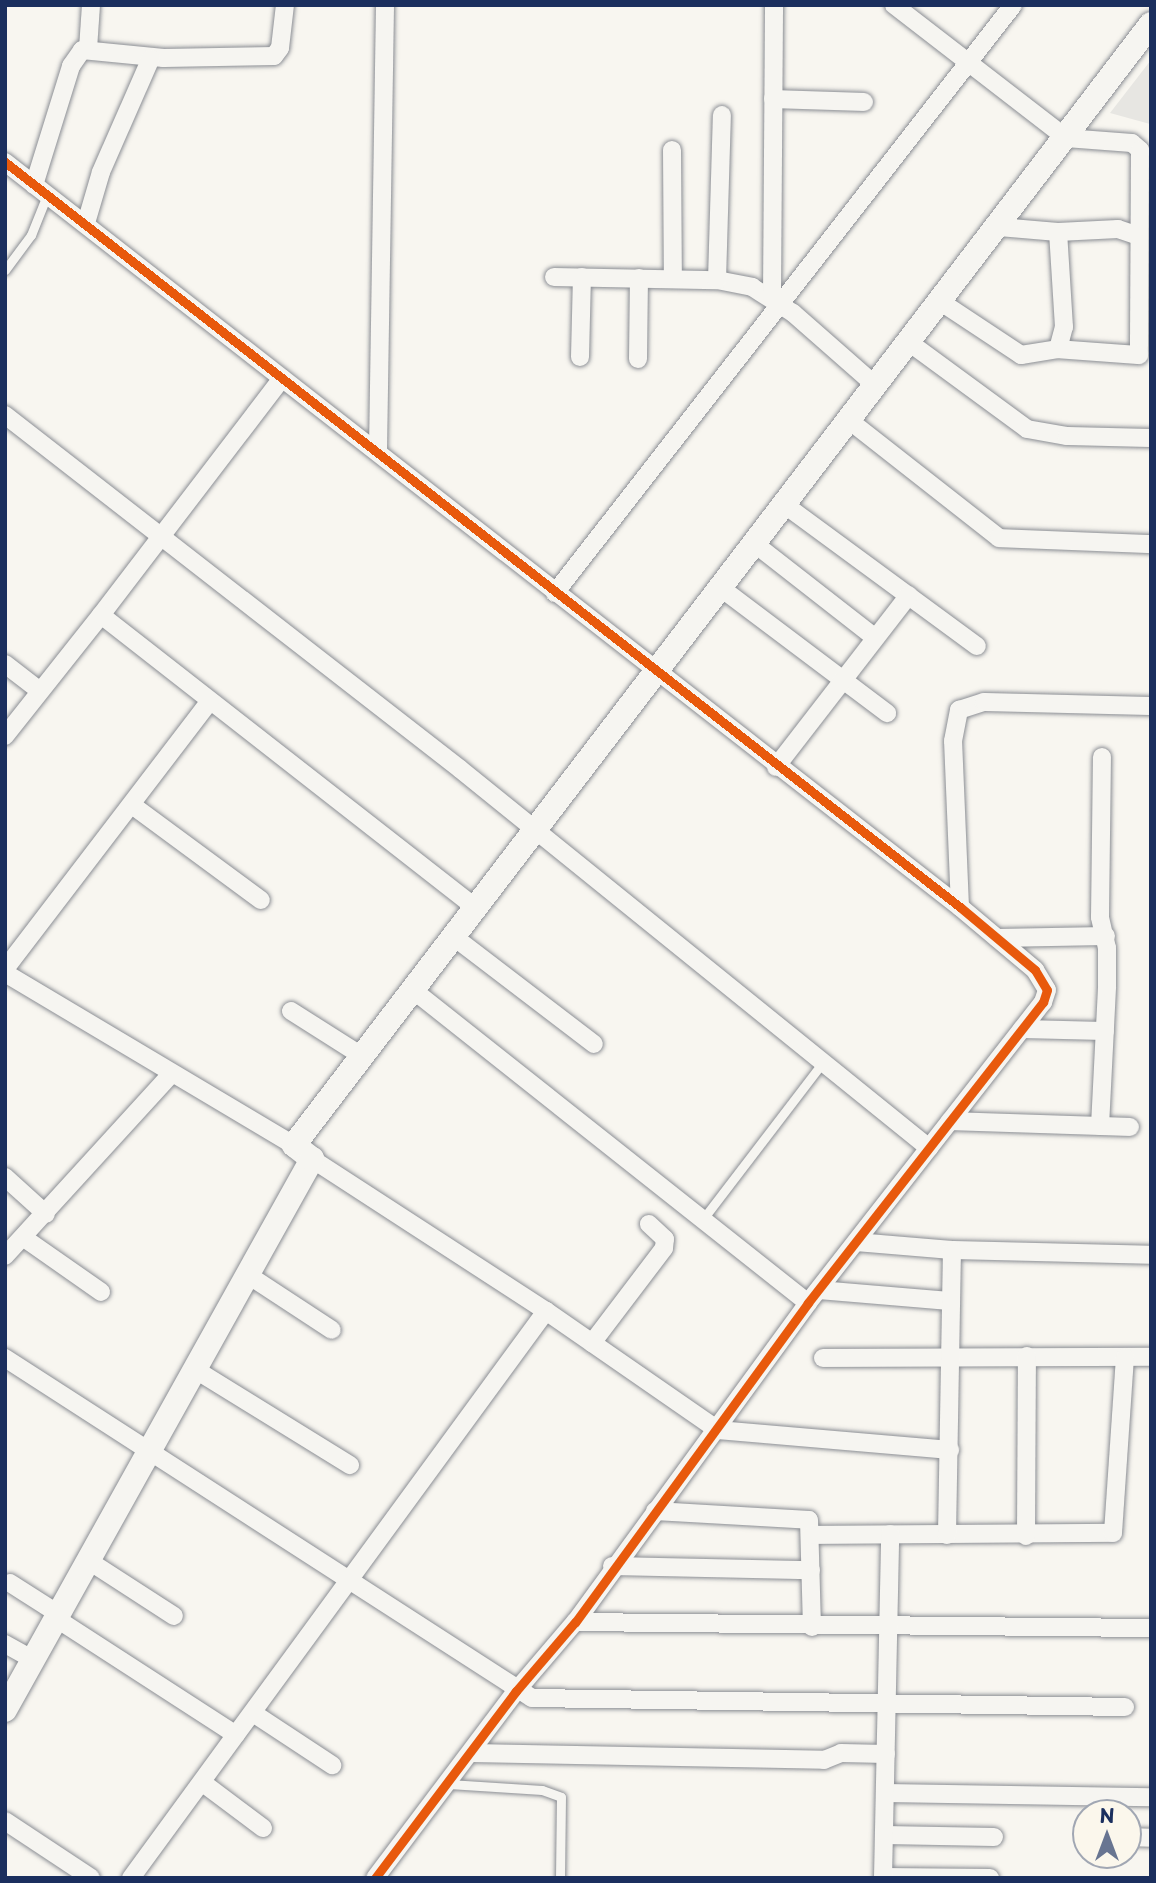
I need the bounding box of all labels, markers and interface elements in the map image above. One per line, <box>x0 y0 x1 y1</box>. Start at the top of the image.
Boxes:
north arrow <box>1072 1799 1142 1869</box>
text: N <box>1099 1801 1115 1829</box>

